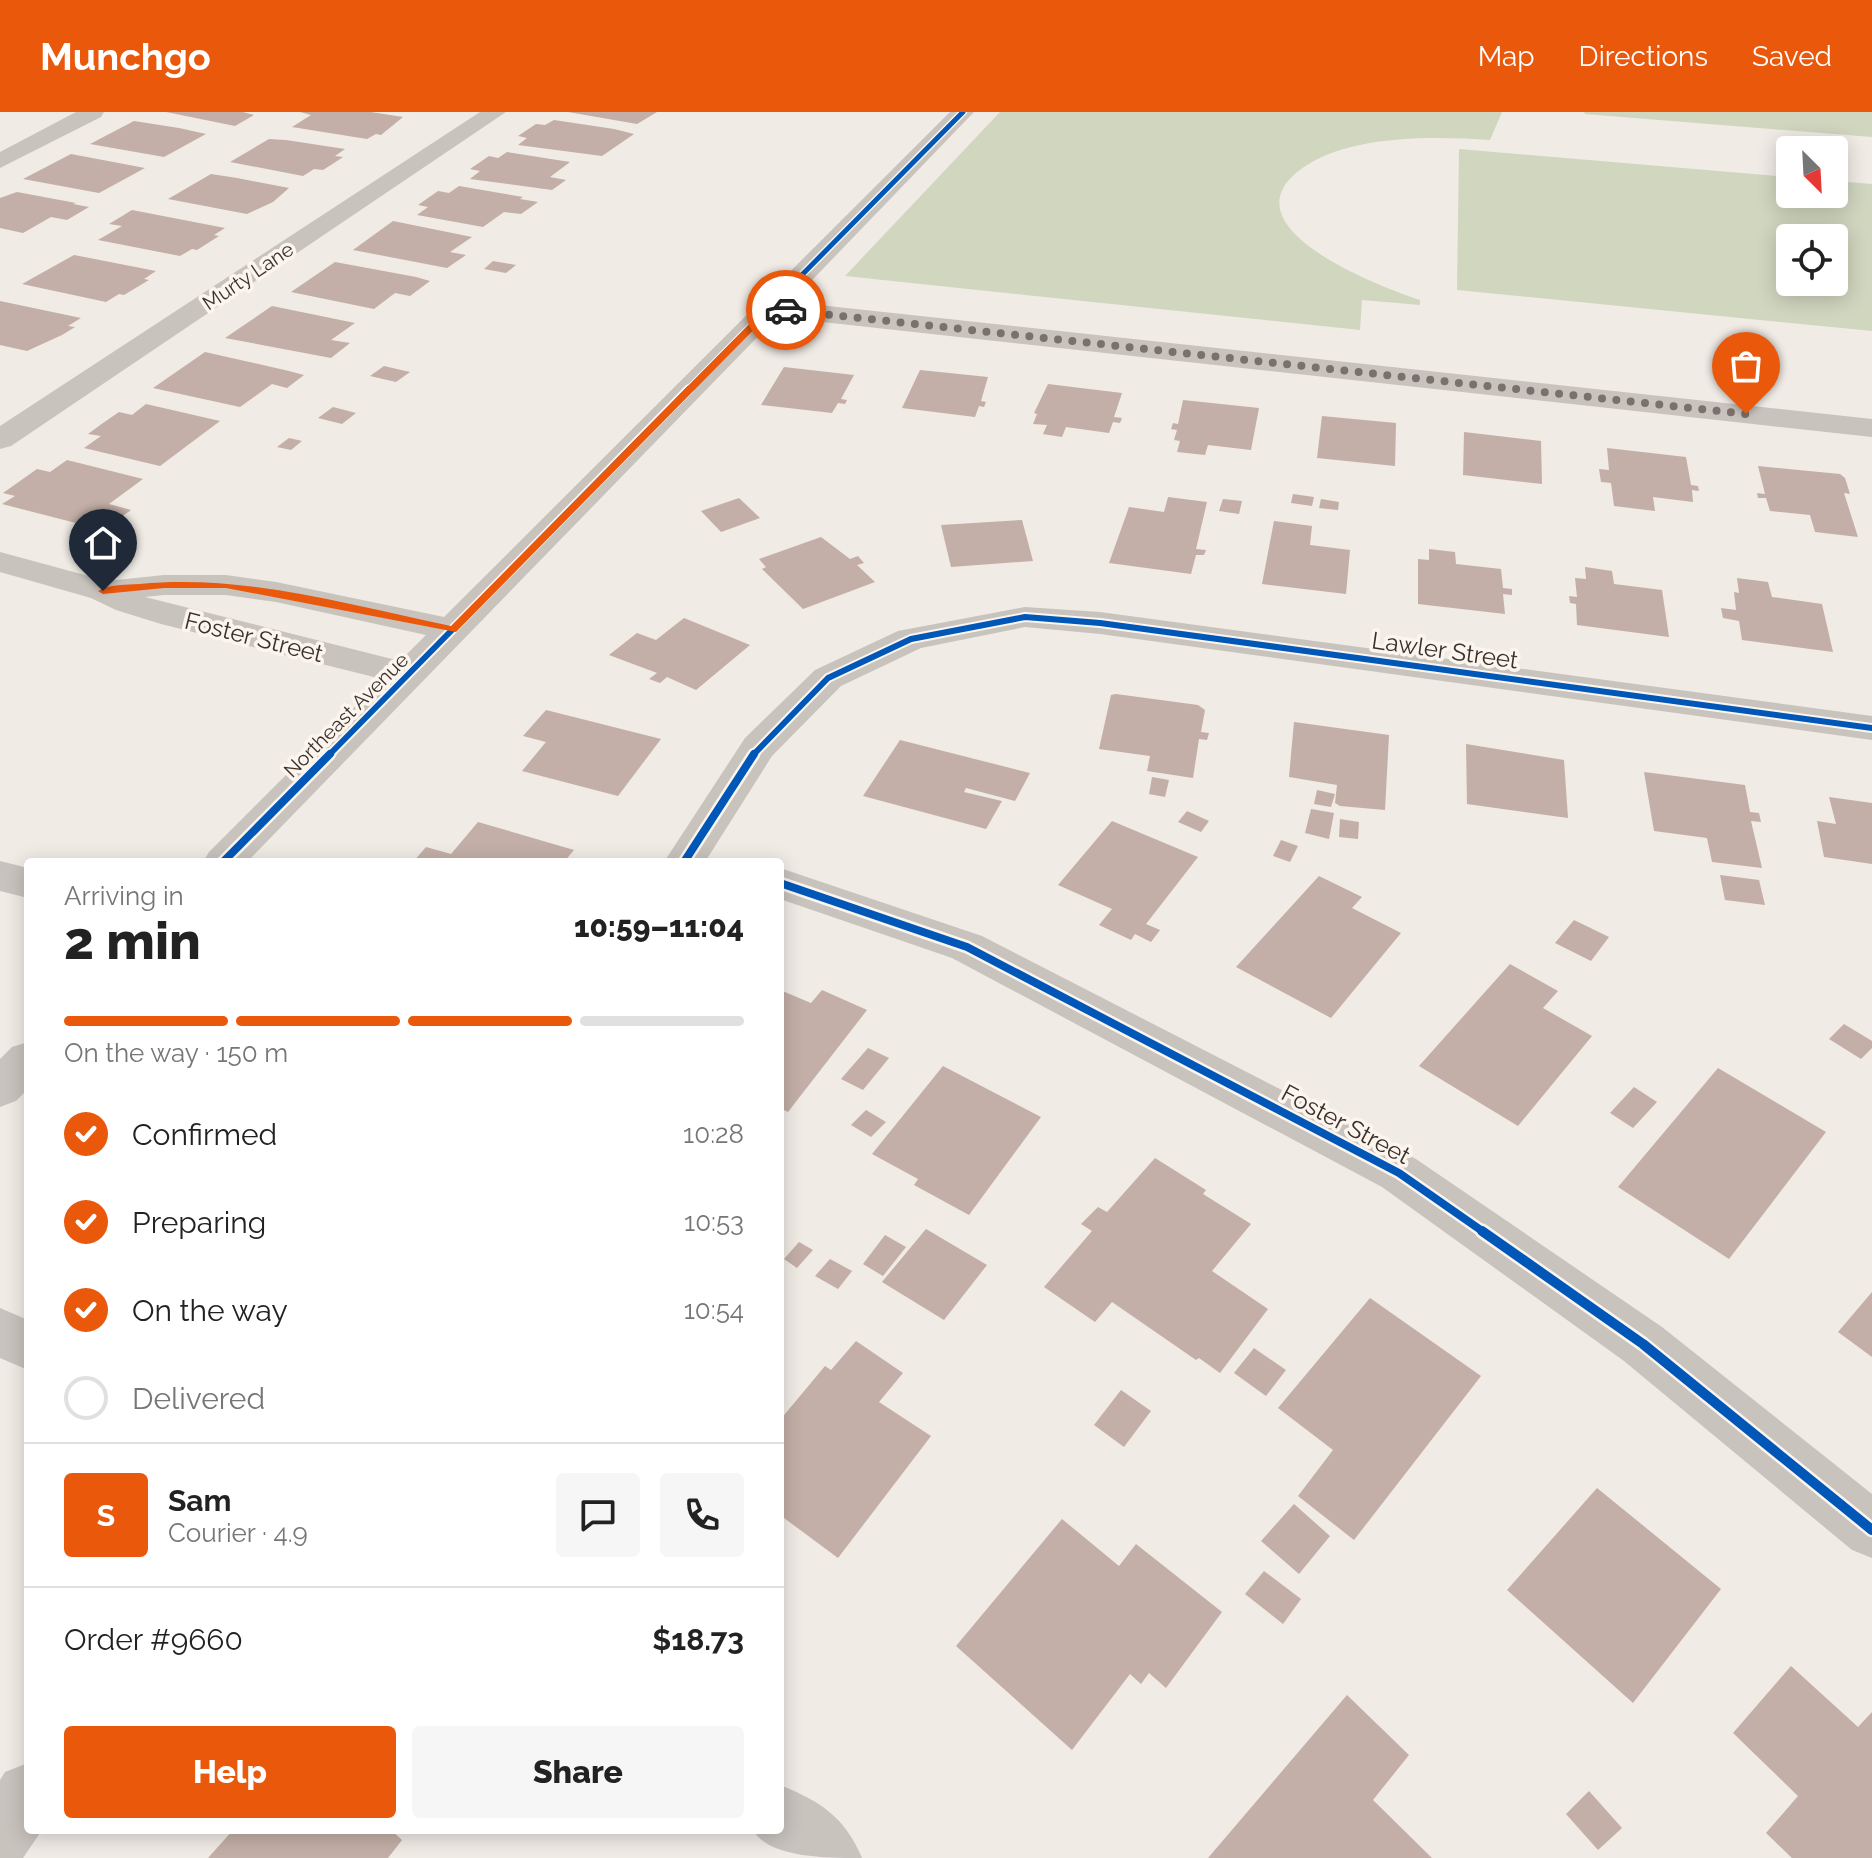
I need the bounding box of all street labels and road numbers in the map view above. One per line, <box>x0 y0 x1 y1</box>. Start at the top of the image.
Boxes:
street label: Murty Lane <box>198 237 298 315</box>
street label: Foster Street <box>182 606 326 668</box>
street label: Lawler Street <box>1370 625 1520 675</box>
street label: Northeast Avenue <box>279 648 413 782</box>
street label: Foster Street <box>1277 1078 1415 1170</box>

